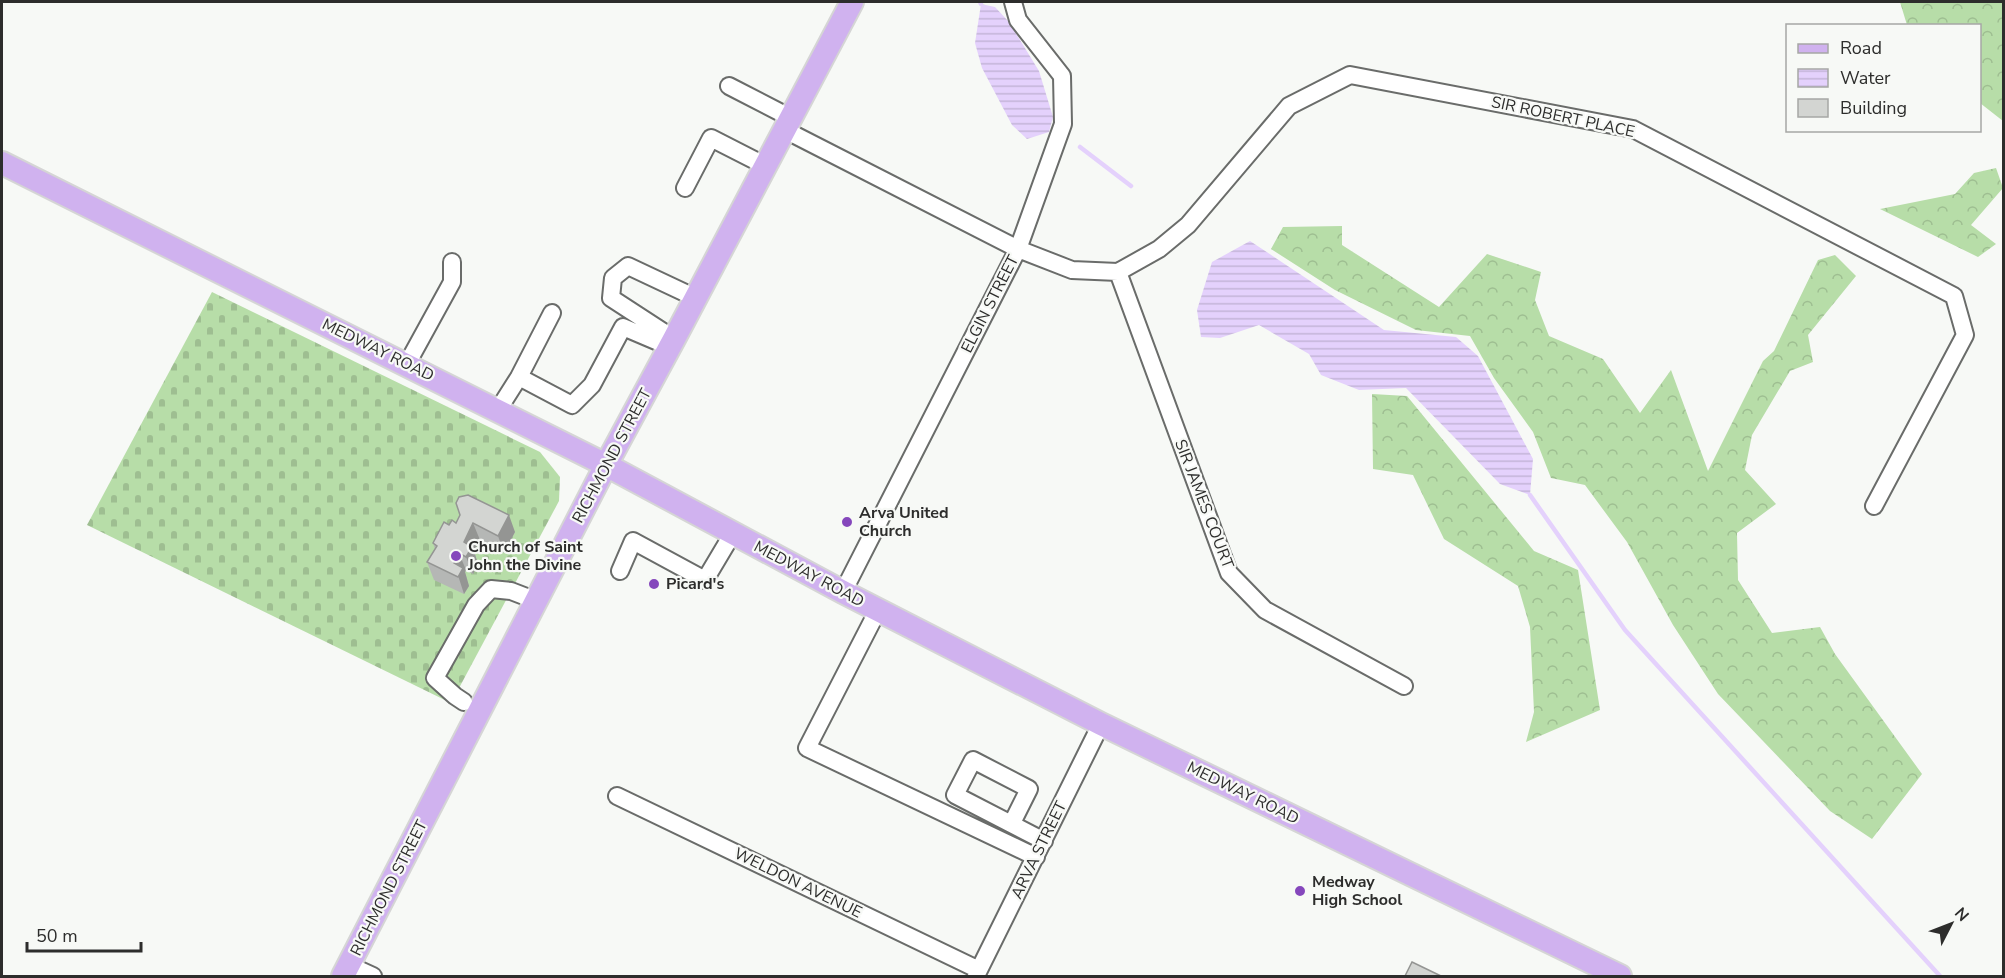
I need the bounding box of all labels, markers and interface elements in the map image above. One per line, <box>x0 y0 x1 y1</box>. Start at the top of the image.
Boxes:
legend <box>1786 24 1981 132</box>
text: Road <box>1840 36 1882 60</box>
text: Water <box>1840 66 1891 90</box>
street label: SIR ROBERT PLACE <box>1489 91 1637 143</box>
text: Building <box>1840 96 1907 120</box>
street label: ELGIN STREET <box>956 251 1024 357</box>
street label: MEDWAY ROAD <box>318 313 438 387</box>
street label: RICHMOND STREET <box>567 384 657 527</box>
street label: SIR JAMES COURT <box>1169 436 1239 572</box>
place label: Arva United Church <box>859 502 949 542</box>
marker: Arva United Church <box>840 515 854 529</box>
place label: Church of Saint John the Divine <box>467 536 583 576</box>
street label: MEDWAY ROAD <box>750 536 868 612</box>
marker: Church of Saint John the Divine <box>449 549 463 563</box>
place label: Picard's <box>666 573 724 595</box>
marker: Picard's <box>647 577 661 591</box>
street label: MEDWAY ROAD <box>1183 756 1303 830</box>
street label: ARVA STREET <box>1006 797 1072 903</box>
street label: RICHMOND STREET <box>345 816 433 960</box>
street label: WELDON AVENUE <box>730 842 866 924</box>
place label: Medway High School <box>1312 871 1402 911</box>
marker: Medway High School <box>1293 884 1307 898</box>
north arrow <box>1921 894 1981 954</box>
text: N <box>1949 903 1974 926</box>
scale bar <box>27 915 141 953</box>
text: 50 m <box>36 924 78 948</box>

